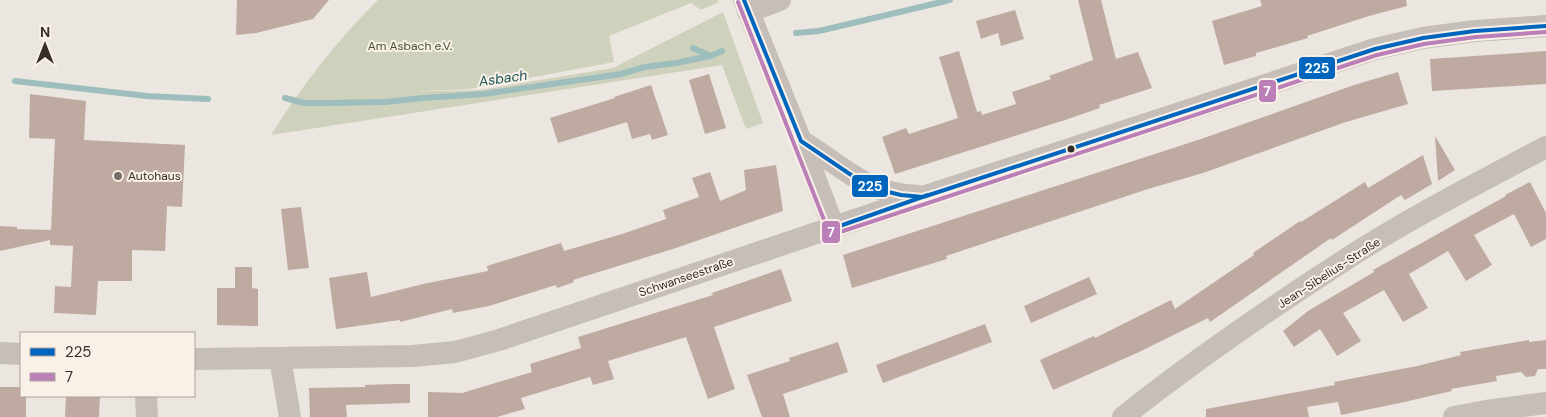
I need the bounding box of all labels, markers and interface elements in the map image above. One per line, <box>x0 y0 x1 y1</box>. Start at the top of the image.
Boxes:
north arrow <box>20 20 70 70</box>
text: N <box>40 23 50 41</box>
park label: Am Asbach e.V. <box>368 38 452 54</box>
line badge: 225 <box>1298 56 1336 80</box>
text: 225 <box>1305 59 1329 77</box>
water label: Asbach <box>477 66 528 90</box>
line badge: 7 <box>1258 79 1277 103</box>
text: 7 <box>1263 82 1271 100</box>
unlabelled marker <box>1066 144 1076 154</box>
place label: Autohaus <box>128 168 181 184</box>
marker: Autohaus <box>112 170 124 182</box>
line badge: 225 <box>851 174 889 198</box>
text: 225 <box>858 177 882 195</box>
line badge: 7 <box>821 220 841 244</box>
text: 7 <box>827 223 835 241</box>
street label: Jean-Sibelius-Straße <box>1275 234 1383 312</box>
street label: Schwanseestraße <box>637 253 735 301</box>
legend <box>20 332 195 397</box>
text: 225 <box>65 342 91 362</box>
text: 7 <box>65 367 73 387</box>

